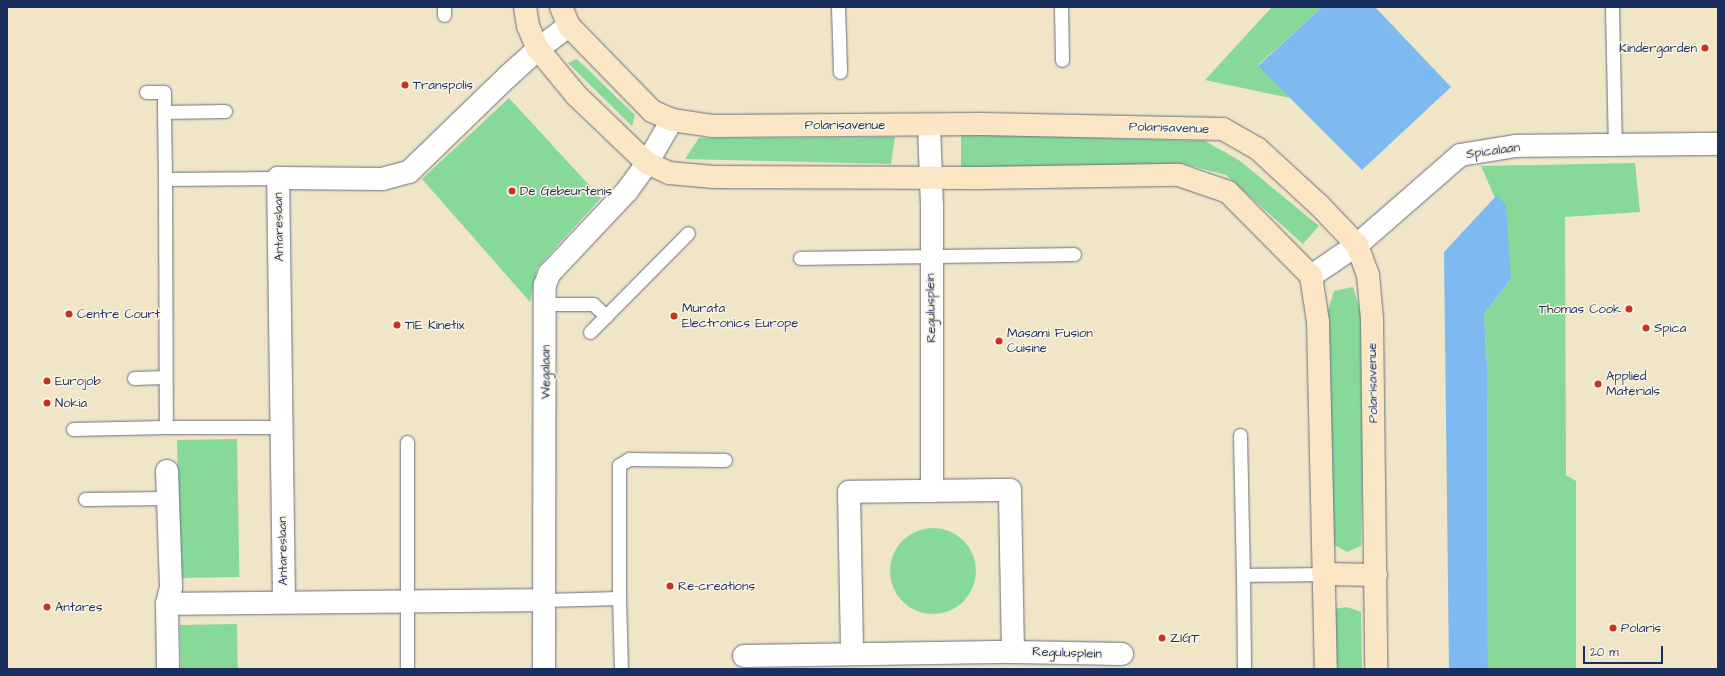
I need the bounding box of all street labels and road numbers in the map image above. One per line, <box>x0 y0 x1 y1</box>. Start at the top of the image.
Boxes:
street label: Polarisavenue <box>805 117 885 133</box>
street label: Polarisavenue <box>1129 119 1209 137</box>
street label: Spicalaan <box>1465 140 1521 162</box>
street label: Antareslaan <box>271 192 287 262</box>
street label: Regulusplein <box>923 273 939 343</box>
street label: Polarisavenue <box>1364 343 1382 423</box>
street label: Wegalaan <box>538 345 554 399</box>
street label: Antareslaan <box>275 516 291 586</box>
street label: Regulusplein <box>1032 644 1102 662</box>

